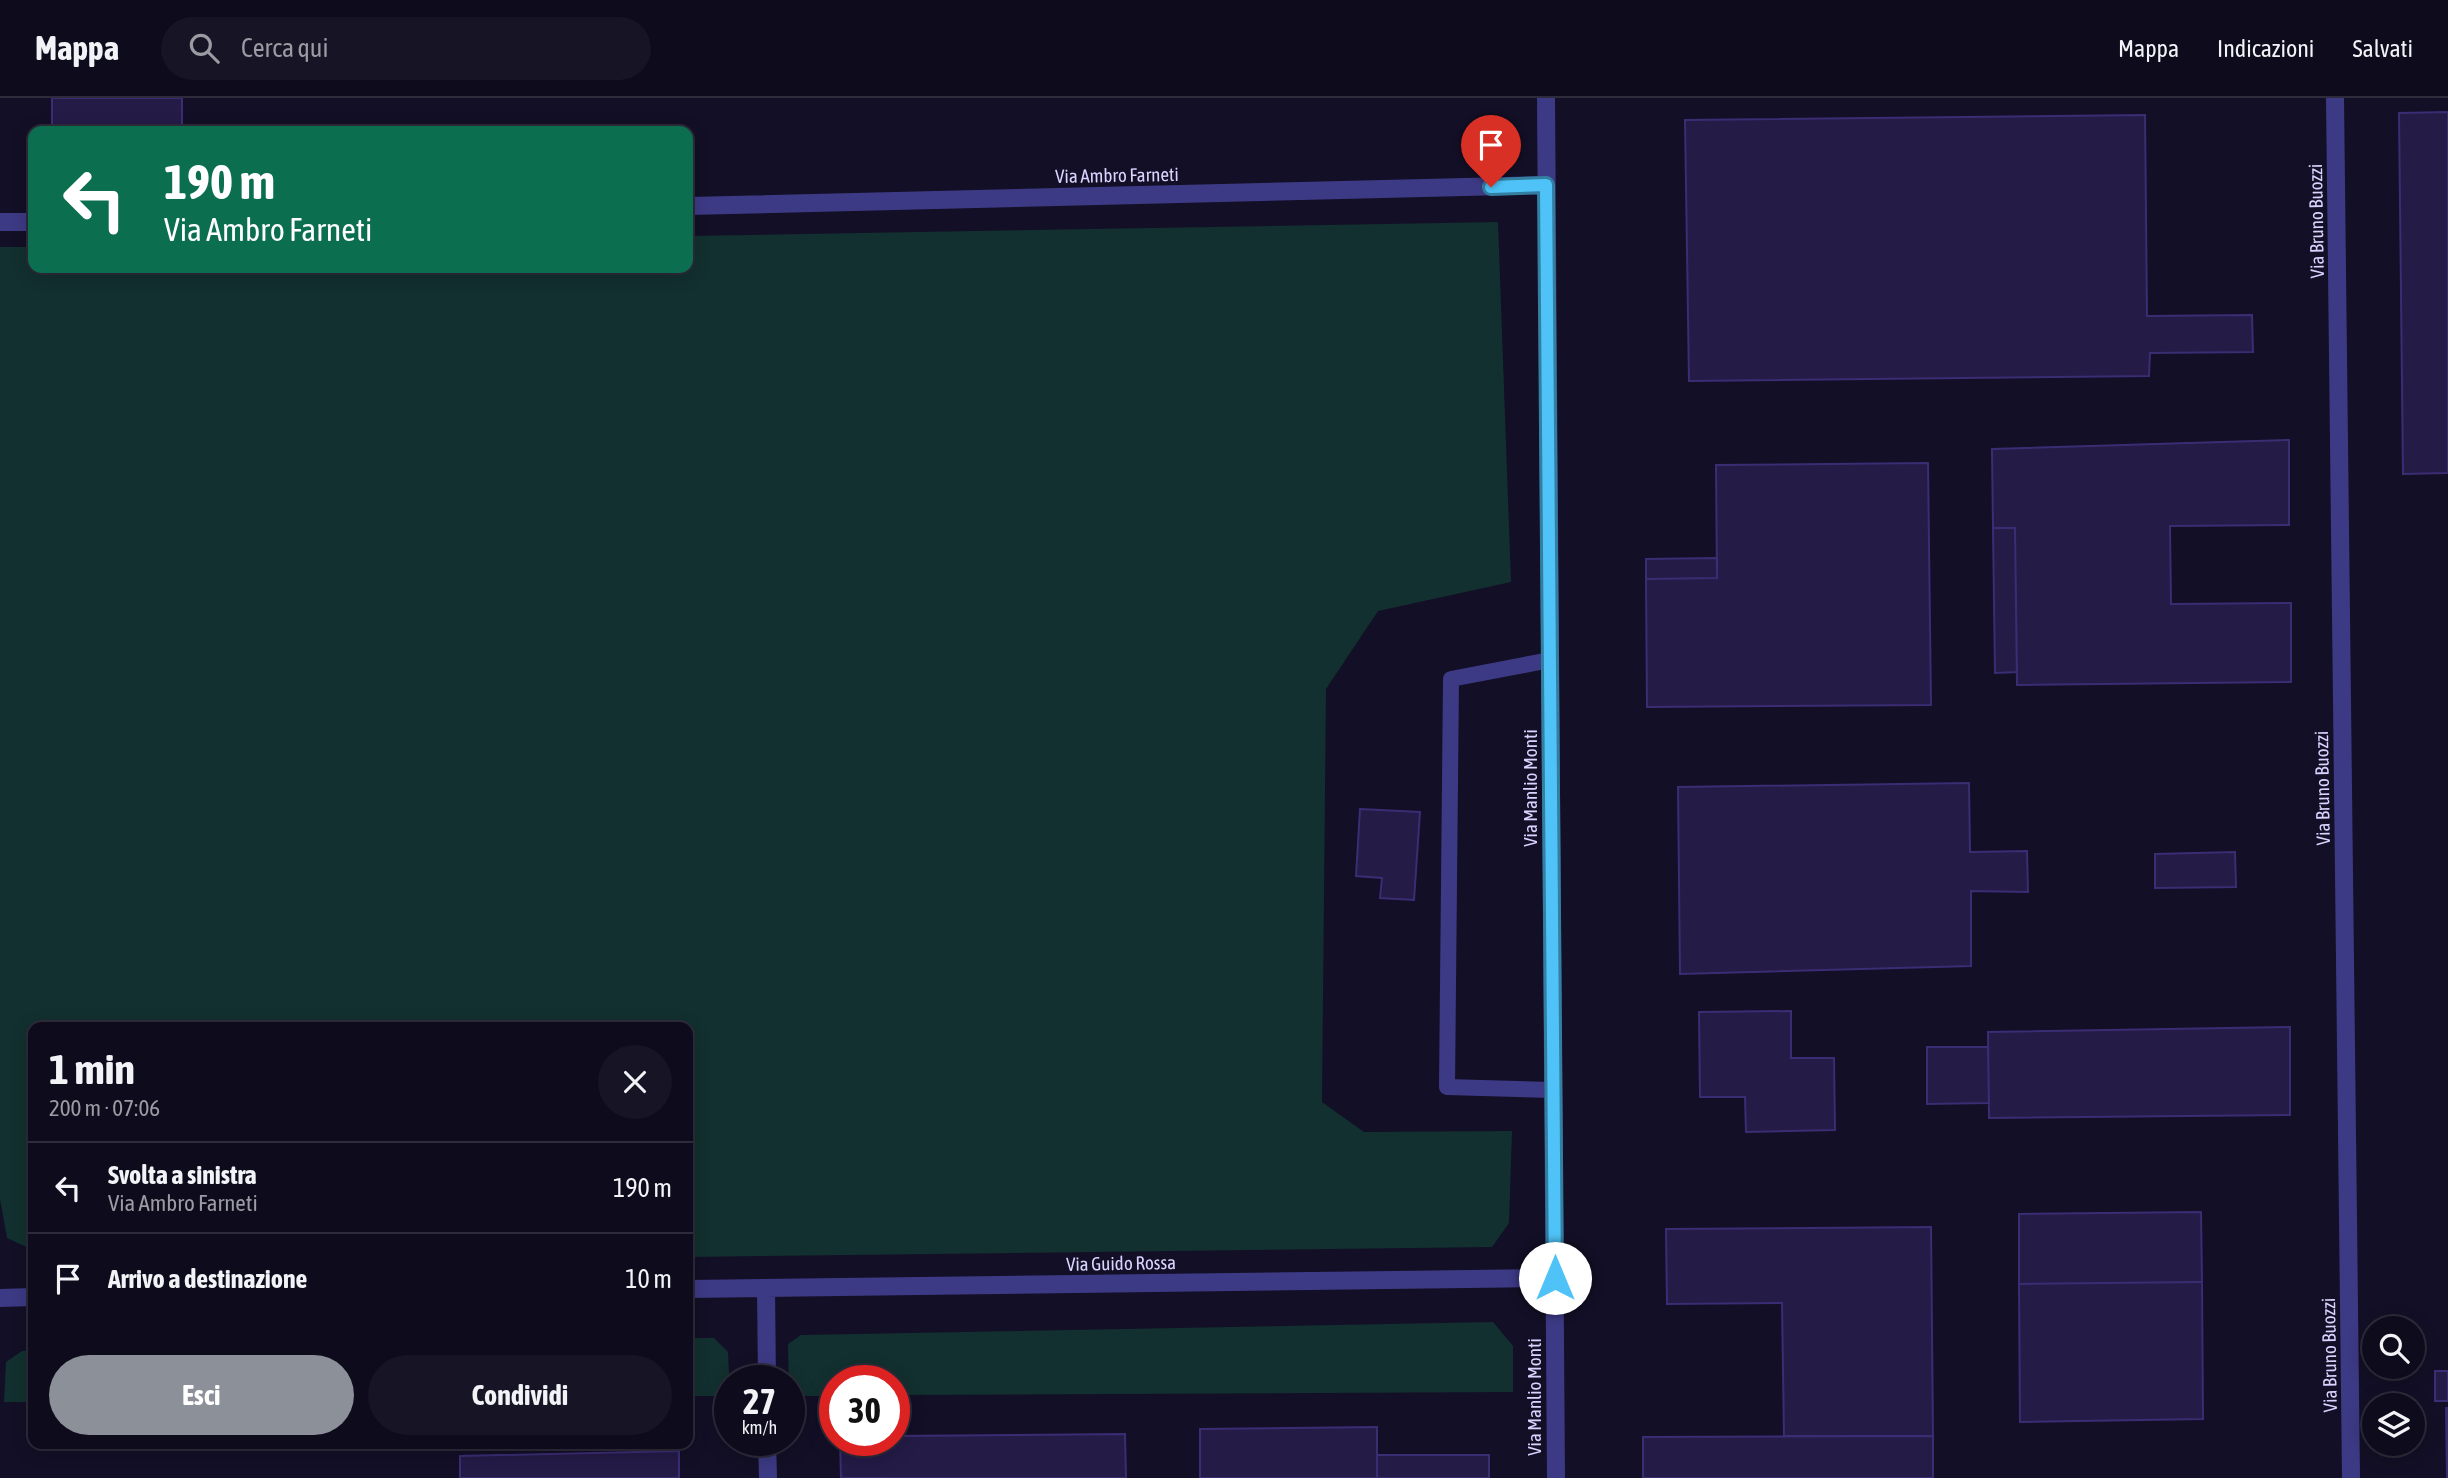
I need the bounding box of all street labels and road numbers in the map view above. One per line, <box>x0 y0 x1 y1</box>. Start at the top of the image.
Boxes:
street label: Via Ambro Farneti <box>1055 163 1179 187</box>
street label: Via Bruno Buozzi <box>2304 163 2328 279</box>
street label: Via Manlio Monti <box>1519 729 1541 847</box>
street label: Via Bruno Buozzi <box>2310 730 2334 846</box>
street label: Via Guido Rossa <box>1066 1251 1176 1275</box>
street label: Via Bruno Buozzi <box>2317 1297 2341 1413</box>
street label: Via Manlio Monti <box>1523 1338 1545 1456</box>

